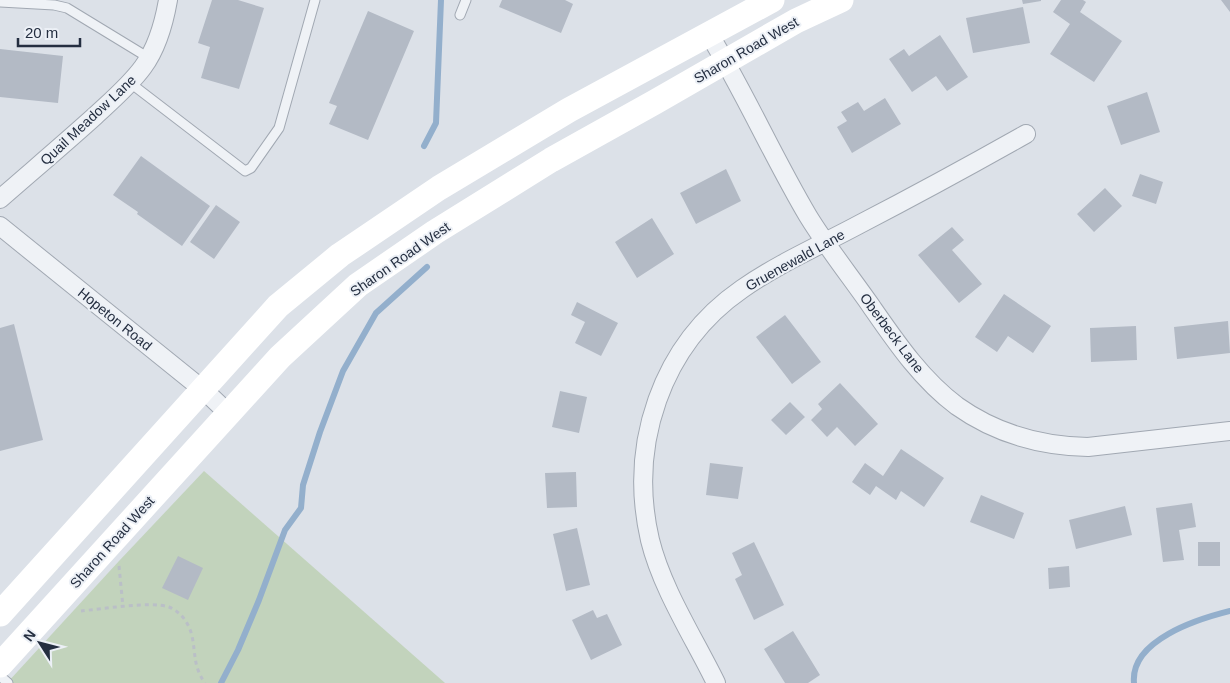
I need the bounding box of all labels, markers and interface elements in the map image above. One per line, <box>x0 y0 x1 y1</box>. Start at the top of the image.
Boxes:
street label: Sharon Road West <box>691 14 801 86</box>
scale bar <box>18 15 80 47</box>
text: 20 m <box>25 24 58 41</box>
street label: Quail Meadow Lane <box>37 72 139 168</box>
street label: Sharon Road West <box>347 219 453 299</box>
street label: Gruenewald Lane <box>743 226 847 294</box>
street label: Hopeton Road <box>75 284 155 354</box>
street label: Oberbeck Lane <box>857 290 927 376</box>
street label: Sharon Road West <box>67 493 158 591</box>
north arrow <box>15 618 65 668</box>
text: N <box>20 627 39 644</box>

